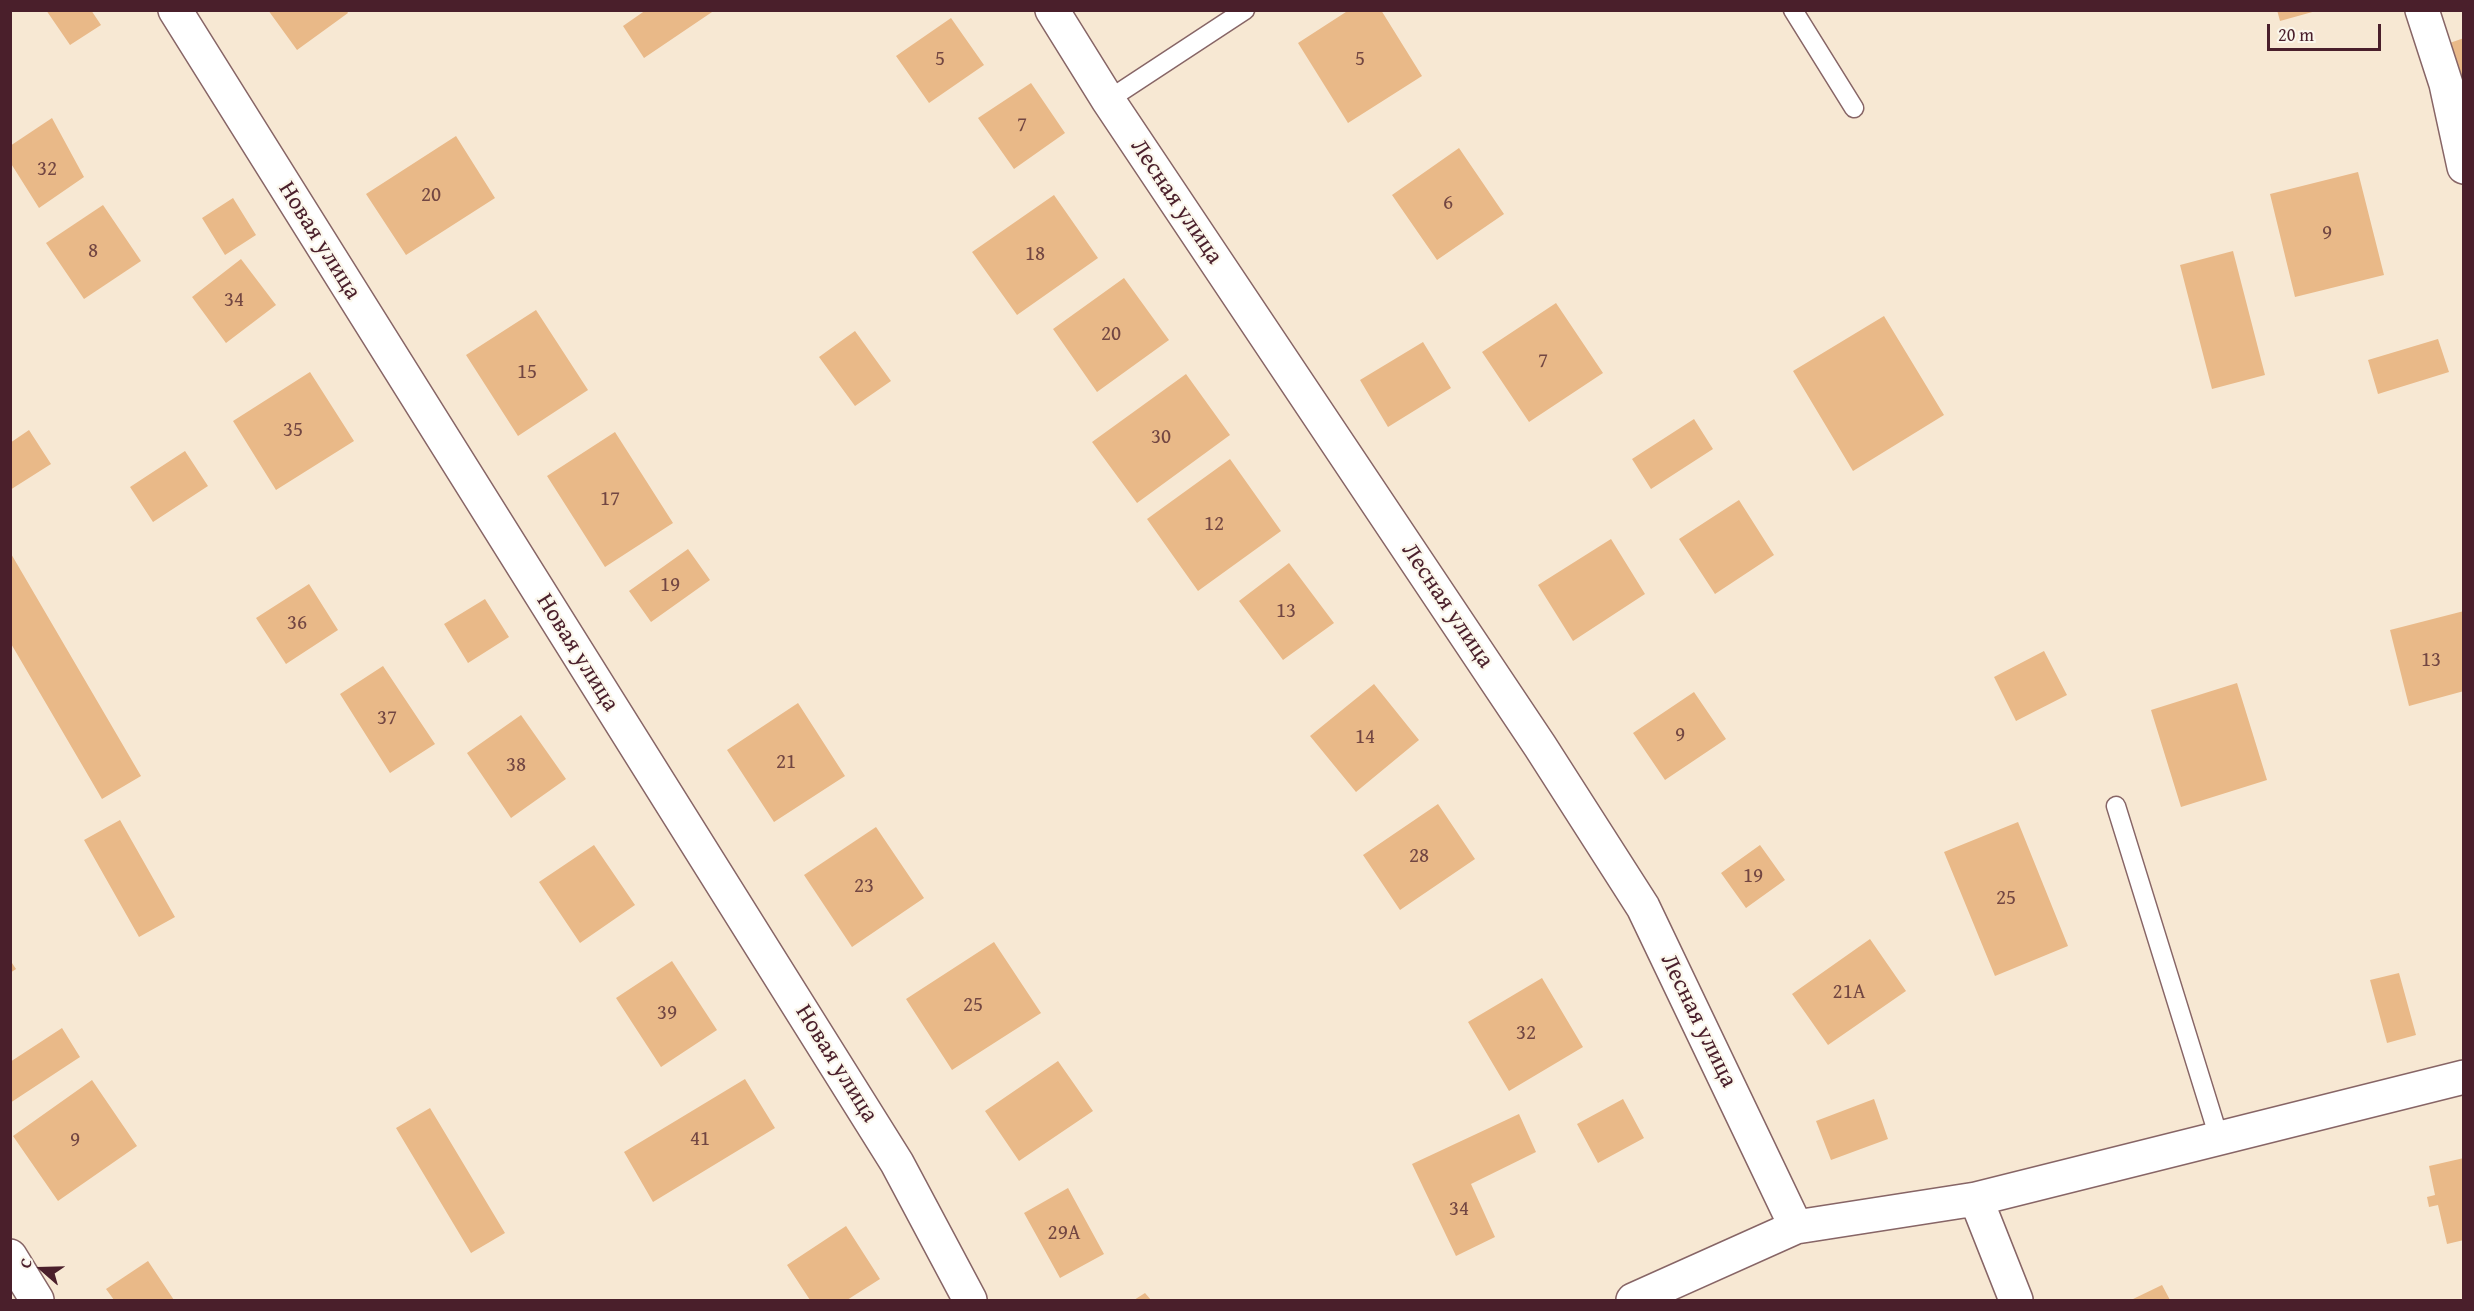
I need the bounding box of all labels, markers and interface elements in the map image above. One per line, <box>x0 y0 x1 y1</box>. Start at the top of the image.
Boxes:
scale bar <box>2270 12 2384 50</box>
text: 20 m <box>2278 21 2314 48</box>
house number: 5 <box>935 47 945 73</box>
house number: 5 <box>1355 47 1365 73</box>
house number: 7 <box>1017 113 1027 139</box>
street label: Лесная улица <box>1124 134 1228 270</box>
house number: 32 <box>37 157 57 183</box>
street label: Новая улица <box>271 177 367 305</box>
house number: 20 <box>421 183 441 209</box>
house number: 6 <box>1443 191 1453 217</box>
house number: 9 <box>2322 221 2332 247</box>
house number: 8 <box>88 239 98 265</box>
house number: 18 <box>1025 242 1045 268</box>
house number: 34 <box>224 288 244 314</box>
house number: 20 <box>1101 322 1121 348</box>
house number: 7 <box>1538 349 1548 375</box>
house number: 15 <box>517 360 537 386</box>
house number: 35 <box>283 418 303 444</box>
house number: 30 <box>1151 425 1171 451</box>
house number: 17 <box>600 487 620 513</box>
house number: 12 <box>1204 512 1224 538</box>
street label: Лесная улица <box>1395 538 1499 674</box>
house number: 19 <box>660 573 680 599</box>
street label: Новая улица <box>529 589 625 717</box>
house number: 13 <box>1276 599 1296 625</box>
house number: 36 <box>287 611 307 637</box>
house number: 13 <box>2421 648 2441 674</box>
house number: 37 <box>377 706 397 732</box>
house number: 9 <box>1675 723 1685 749</box>
house number: 14 <box>1355 725 1375 751</box>
house number: 21 <box>776 750 796 776</box>
house number: 38 <box>506 753 526 779</box>
house number: 28 <box>1409 844 1429 870</box>
house number: 19 <box>1743 864 1763 890</box>
house number: 23 <box>854 874 874 900</box>
house number: 25 <box>1996 886 2016 912</box>
street label: Лесная улица <box>1653 950 1743 1092</box>
house number: 21А <box>1833 980 1865 1006</box>
house number: 25 <box>963 993 983 1019</box>
street label: Новая улица <box>788 1000 884 1128</box>
house number: 39 <box>657 1001 677 1027</box>
house number: 32 <box>1516 1021 1536 1047</box>
house number: 41 <box>690 1127 710 1153</box>
house number: 9 <box>70 1128 80 1154</box>
house number: 34 <box>1449 1197 1469 1223</box>
house number: 29А <box>1048 1221 1080 1247</box>
north arrow <box>12 1239 72 1299</box>
text: С <box>12 1254 38 1271</box>

